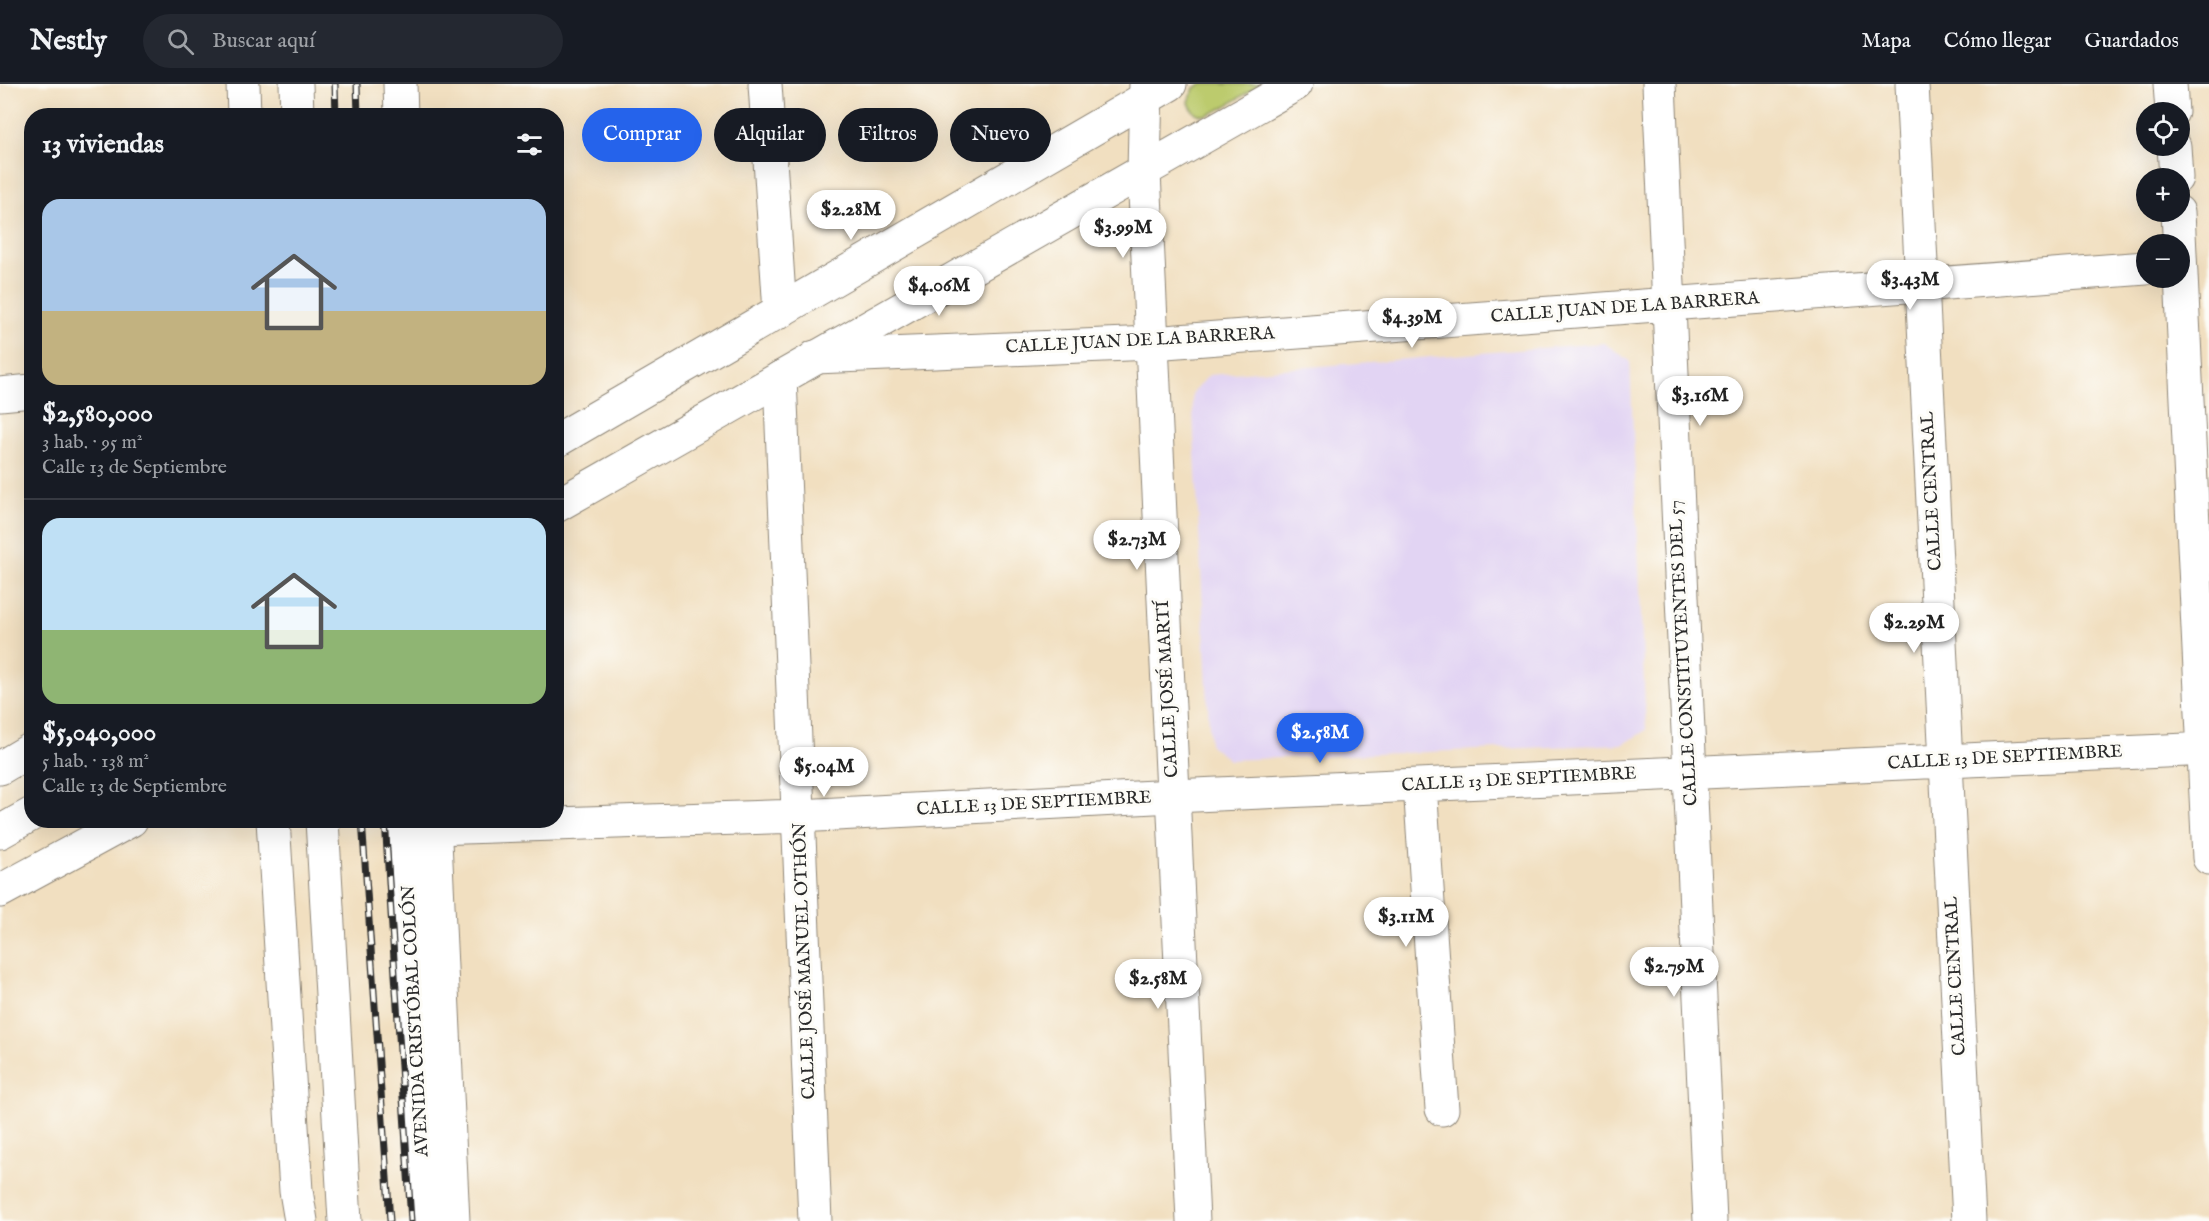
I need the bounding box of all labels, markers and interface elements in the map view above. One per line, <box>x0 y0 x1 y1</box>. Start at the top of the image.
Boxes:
search box <box>143 14 563 68</box>
text: Nestly <box>30 24 107 59</box>
icon: search <box>164 25 197 58</box>
text: Buscar aquí <box>212 27 315 55</box>
text: Mapa <box>1862 28 1911 55</box>
text: Cómo llegar <box>1944 28 2051 55</box>
text: Guardados <box>2084 28 2179 55</box>
map controls <box>2136 102 2190 288</box>
button: locate <box>2136 102 2190 156</box>
chip: Comprar <box>582 108 702 162</box>
chip: Alquilar <box>714 108 826 162</box>
chip: Filtros <box>838 108 938 162</box>
chip: Nuevo <box>950 108 1051 162</box>
text: 13 viviendas <box>42 128 164 161</box>
icon: filters <box>513 128 546 161</box>
button: + <box>2136 168 2190 222</box>
pin: $2.28M <box>802 190 900 241</box>
text: $2.28M <box>821 197 881 222</box>
pin: $3.99M <box>1074 208 1172 259</box>
text: $3.99M <box>1093 215 1153 240</box>
button: − <box>2136 234 2190 288</box>
icon: home <box>240 238 348 346</box>
pin: $3.43M <box>1861 260 1959 311</box>
pin: $4.06M <box>890 266 988 317</box>
text: $3.43M <box>1880 267 1940 292</box>
text: $4.06M <box>908 273 970 298</box>
street label: CALLE JUAN DE LA BARRERA <box>1490 287 1761 329</box>
pin: $4.39M <box>1363 298 1461 349</box>
text: $4.39M <box>1382 305 1442 330</box>
street label: CALLE JUAN DE LA BARRERA <box>1005 322 1276 360</box>
pin: $3.16M <box>1651 376 1749 427</box>
text: $3.16M <box>1671 383 1729 408</box>
text: $2,580,000 <box>42 397 153 430</box>
street label: CALLE CENTRAL <box>1916 411 1948 571</box>
text: 3 hab. · 95 m² <box>42 430 143 455</box>
text: Calle 13 de Septiembre <box>42 455 227 480</box>
street label: CALLE CONSTITUYENTES DEL 57 <box>1664 499 1704 807</box>
pin: $2.73M <box>1088 520 1186 571</box>
text: $2.73M <box>1107 527 1167 552</box>
icon: home <box>240 557 348 665</box>
street label: CALLE JOSÉ MARTÍ <box>1150 598 1184 779</box>
pin: $2.29M <box>1865 603 1963 654</box>
text: $2.29M <box>1883 610 1945 635</box>
pin: $2.58M <box>1271 713 1369 764</box>
text: $5,040,000 <box>42 716 156 749</box>
text: $2.58M <box>1291 720 1349 745</box>
street label: CALLE 13 DE SEPTIEMBRE <box>1887 740 2123 776</box>
pin: $5.04M <box>775 747 873 798</box>
text: 5 hab. · 138 m² <box>42 749 149 774</box>
text: $5.04M <box>793 754 855 779</box>
street label: CALLE 13 DE SEPTIEMBRE <box>1401 762 1637 798</box>
text: Calle 13 de Septiembre <box>42 774 227 799</box>
street label: CALLE 13 DE SEPTIEMBRE <box>916 786 1152 822</box>
street label: CALLE JOSÉ MANUEL OTHÓN <box>787 822 821 1100</box>
street label: AVENIDA CRISTÓBAL COLÓN <box>395 884 435 1158</box>
street label: CALLE CENTRAL <box>1940 896 1972 1056</box>
pin: $3.11M <box>1357 897 1455 948</box>
text: $3.11M <box>1378 904 1434 929</box>
pin: $2.79M <box>1625 947 1723 998</box>
text: $2.79M <box>1644 954 1704 979</box>
pin: $2.58M <box>1109 959 1207 1010</box>
text: $2.58M <box>1129 966 1187 991</box>

